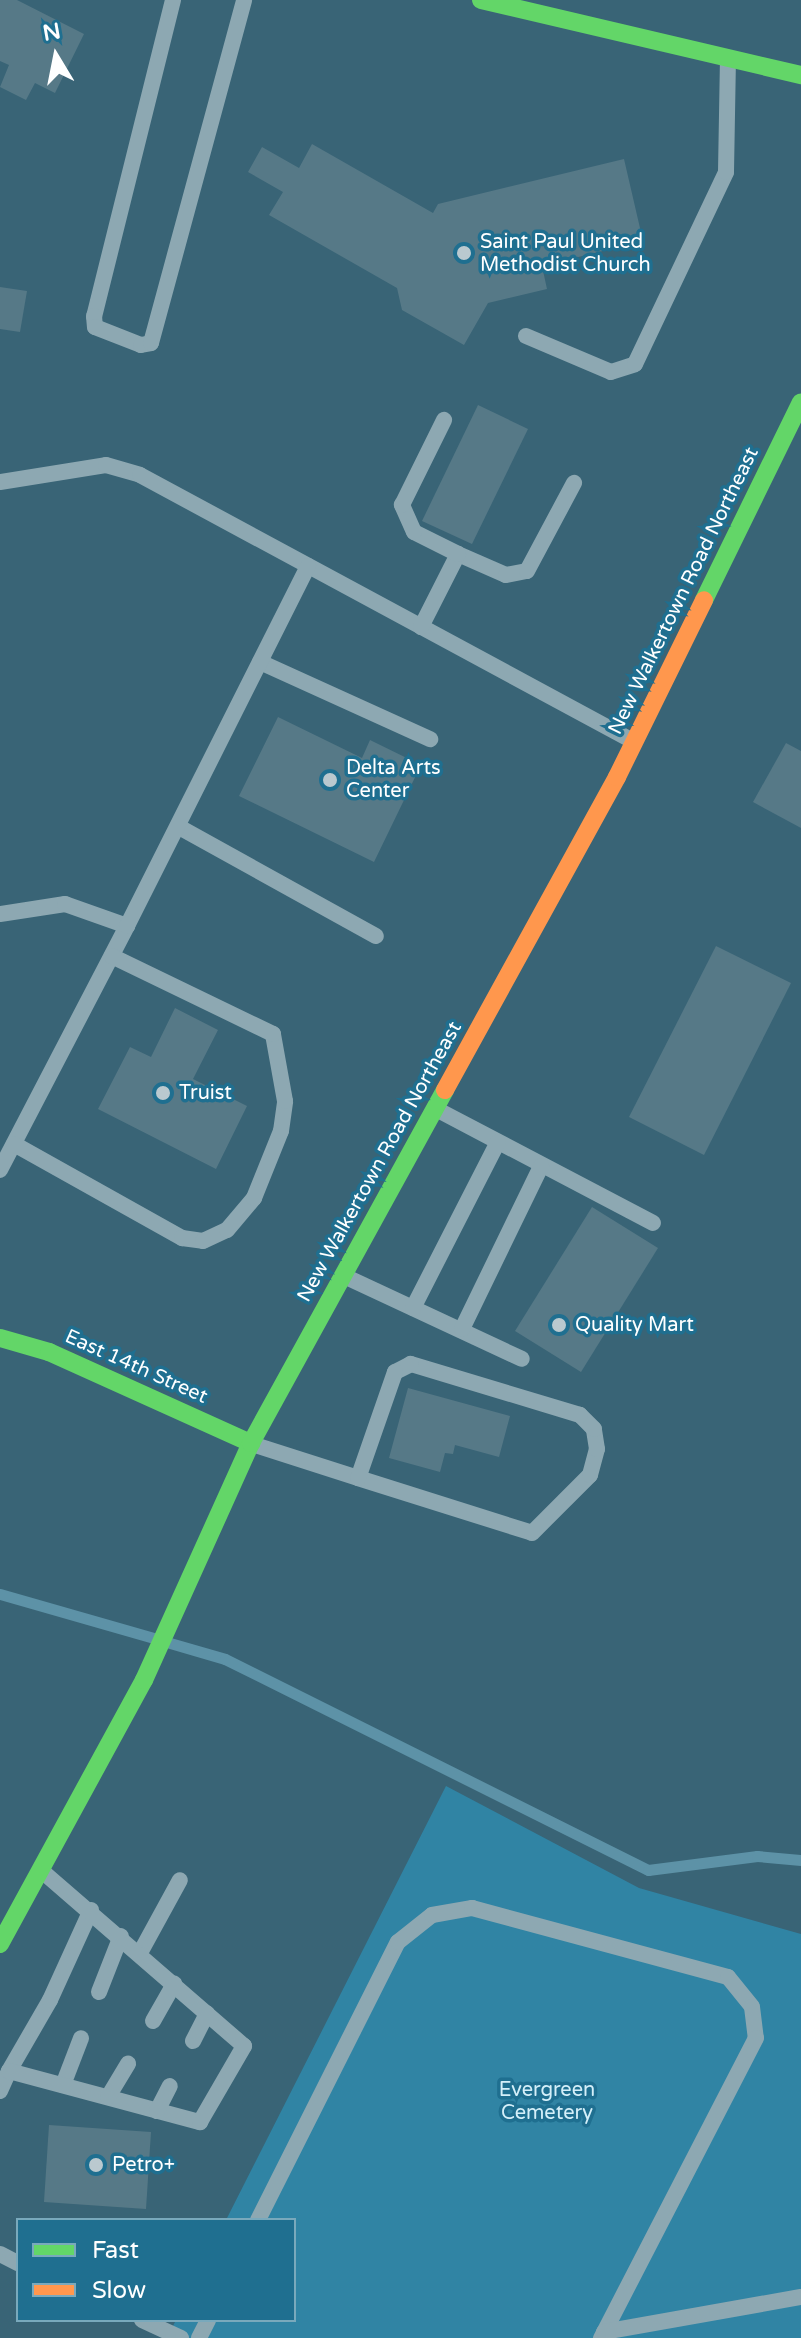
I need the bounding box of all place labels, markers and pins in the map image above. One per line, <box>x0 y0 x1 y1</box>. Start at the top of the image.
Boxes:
place label: Saint Paul United Methodist Church <box>480 230 651 277</box>
marker: Saint Paul United Methodist Church <box>455 244 473 262</box>
place label: Delta Arts Center <box>346 756 441 803</box>
marker: Delta Arts Center <box>321 771 339 789</box>
place label: Truist <box>179 1081 232 1105</box>
marker: Truist <box>154 1084 172 1102</box>
place label: Quality Mart <box>575 1313 694 1337</box>
marker: Quality Mart <box>550 1316 568 1334</box>
place label: Petro+ <box>112 2153 175 2177</box>
marker: Petro+ <box>87 2156 105 2174</box>

